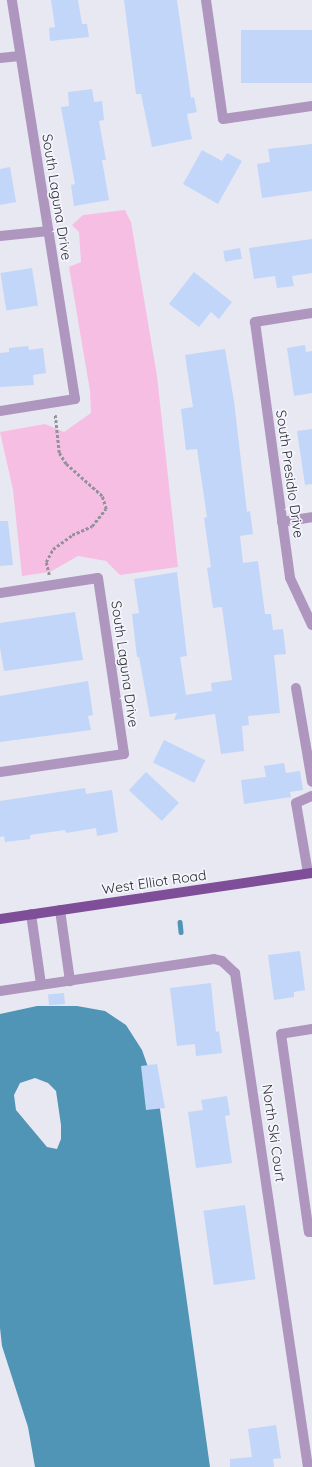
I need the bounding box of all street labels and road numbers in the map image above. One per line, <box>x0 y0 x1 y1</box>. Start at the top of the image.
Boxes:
street label: South Laguna Drive <box>39 133 75 261</box>
street label: South Presidio Drive <box>273 409 307 539</box>
street label: South Laguna Drive <box>108 600 142 728</box>
street label: West Elliot Road <box>101 866 207 898</box>
street label: North Ski Court <box>259 1083 289 1183</box>

